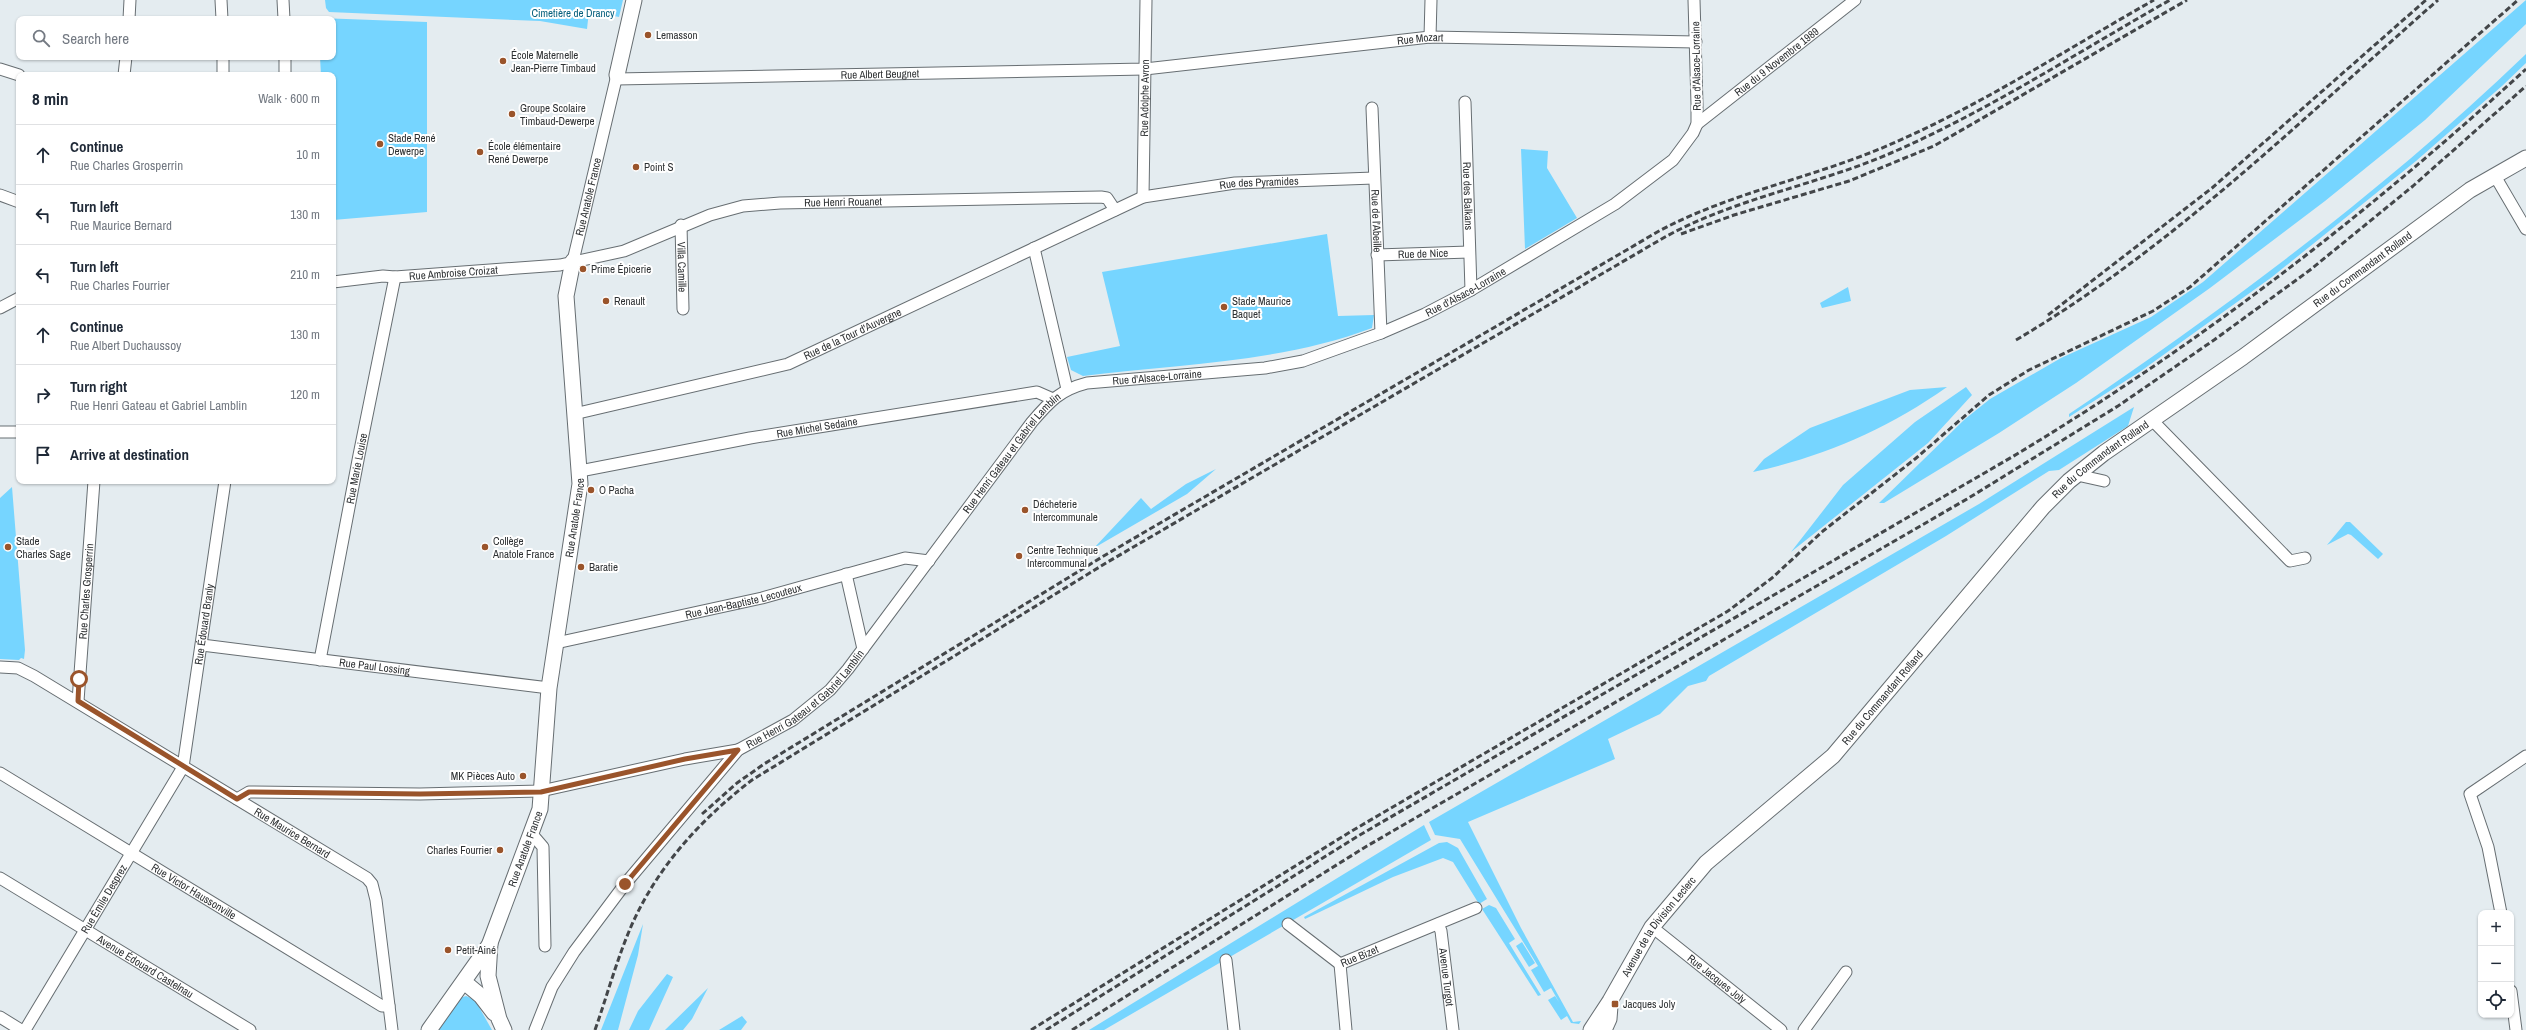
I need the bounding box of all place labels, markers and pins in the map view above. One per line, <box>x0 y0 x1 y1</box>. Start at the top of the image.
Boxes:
place label: Lemasson <box>656 28 698 42</box>
marker: Lemasson <box>643 30 653 40</box>
place label: École Maternelle Jean-Pierre Timbaud <box>511 48 596 75</box>
marker: École Maternelle Jean-Pierre Timbaud <box>498 56 508 66</box>
place label: Groupe Scolaire Timbaud-Dewerpe <box>520 101 595 128</box>
marker: Groupe Scolaire Timbaud-Dewerpe <box>507 109 517 119</box>
place label: Stade René Dewerpe <box>388 131 436 158</box>
marker: Stade René Dewerpe <box>375 139 385 149</box>
place label: École élémentaire René Dewerpe <box>488 139 561 166</box>
marker: École élémentaire René Dewerpe <box>475 147 485 157</box>
place label: Point S <box>644 160 674 174</box>
marker: Point S <box>631 162 641 172</box>
place label: Prime Épicerie <box>591 262 651 276</box>
marker: Prime Épicerie <box>578 264 588 274</box>
place label: Renault <box>614 294 646 308</box>
place label: Stade Maurice Baquet <box>1232 294 1291 321</box>
marker: Renault <box>601 296 611 306</box>
marker: Stade Maurice Baquet <box>1219 302 1229 312</box>
place label: O Pacha <box>599 483 634 497</box>
marker: O Pacha <box>586 485 596 495</box>
place label: Décheterie Intercommunale <box>1033 497 1098 524</box>
marker: Décheterie Intercommunale <box>1020 505 1030 515</box>
place label: Stade Charles Sage <box>16 534 71 561</box>
place label: Collège Anatole France <box>492 534 554 561</box>
marker: Stade Charles Sage <box>3 542 13 552</box>
marker: Collège Anatole France <box>480 542 490 552</box>
place label: Centre Technique Intercommunal <box>1027 543 1098 570</box>
marker: Centre Technique Intercommunal <box>1014 551 1024 561</box>
place label: Baratie <box>589 560 618 574</box>
marker: Baratie <box>576 562 586 572</box>
place label: MK Pièces Auto <box>451 769 515 783</box>
marker: MK Pièces Auto <box>518 771 528 781</box>
place label: Charles Fourrier <box>427 843 492 857</box>
marker: Charles Fourrier <box>495 845 505 855</box>
place label: Petit-Ainé <box>456 943 496 957</box>
marker: Petit-Ainé <box>443 945 453 955</box>
place label: Jacques Joly <box>1623 997 1676 1011</box>
marker: Jacques Joly <box>1610 999 1620 1009</box>

